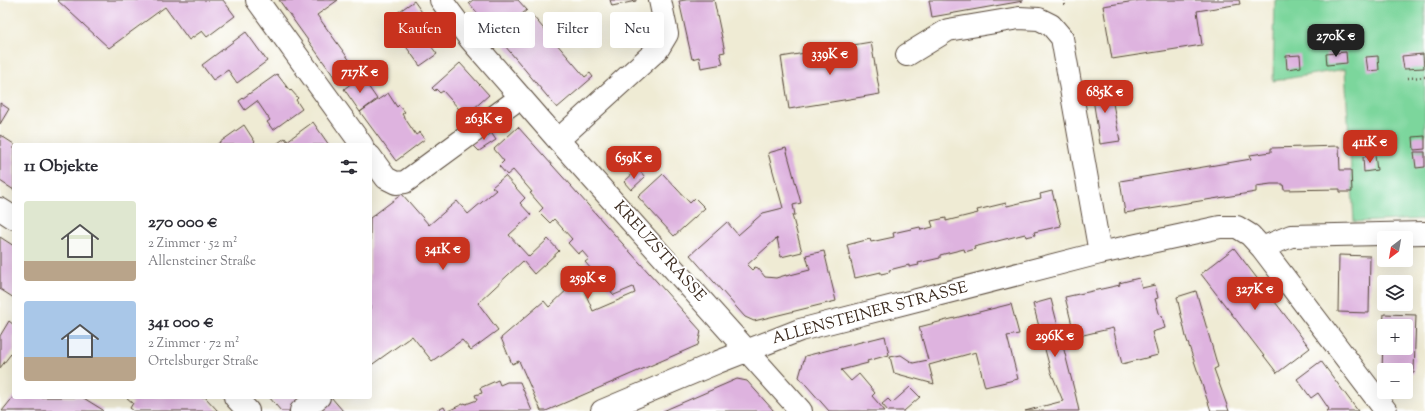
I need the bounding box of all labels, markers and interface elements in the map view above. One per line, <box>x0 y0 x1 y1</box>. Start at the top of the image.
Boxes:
chip: Kaufen <box>384 12 456 48</box>
chip: Mieten <box>464 12 535 48</box>
chip: Filter <box>543 12 602 48</box>
chip: Neu <box>610 12 664 48</box>
pin: 270K € <box>1303 24 1369 58</box>
text: 270K € <box>1316 28 1356 46</box>
pin: 339K € <box>797 42 863 76</box>
text: 339K € <box>812 46 848 64</box>
pin: 717K € <box>327 60 393 94</box>
text: 717K € <box>341 64 379 82</box>
pin: 685K € <box>1072 80 1138 114</box>
text: 685K € <box>1086 84 1124 102</box>
pin: 263K € <box>451 107 517 141</box>
text: 263K € <box>465 111 503 129</box>
pin: 411K € <box>1337 130 1403 164</box>
text: 411K € <box>1352 134 1388 152</box>
pin: 659K € <box>601 146 667 180</box>
text: 659K € <box>615 150 653 168</box>
text: 11 Objekte <box>24 155 98 179</box>
icon: filters <box>338 156 360 178</box>
street label: KREUZSTRASSE <box>607 197 711 308</box>
text: 270 000 € <box>148 211 218 235</box>
icon: home <box>56 217 104 265</box>
north arrow <box>1377 231 1413 267</box>
map controls <box>1377 231 1413 399</box>
text: 2 Zimmer · 52 m² <box>148 235 237 253</box>
pin: 341K € <box>410 237 476 271</box>
text: 341K € <box>425 241 461 259</box>
text: Allensteiner Straße <box>148 253 256 271</box>
pin: 259K € <box>555 266 621 300</box>
text: 259K € <box>569 270 607 288</box>
button: layers <box>1377 275 1413 311</box>
street label: ALLENSTEINER STRASSE <box>770 277 971 351</box>
pin: 327K € <box>1222 277 1288 311</box>
text: 327K € <box>1236 281 1274 299</box>
text: 341 000 € <box>148 311 214 335</box>
icon: home <box>56 317 104 365</box>
button: + <box>1377 319 1413 355</box>
pin: 296K € <box>1022 324 1088 358</box>
text: 296K € <box>1035 328 1075 346</box>
text: 2 Zimmer · 72 m² <box>148 335 239 353</box>
text: Ortelsburger Straße <box>148 353 258 371</box>
button: − <box>1377 363 1413 399</box>

